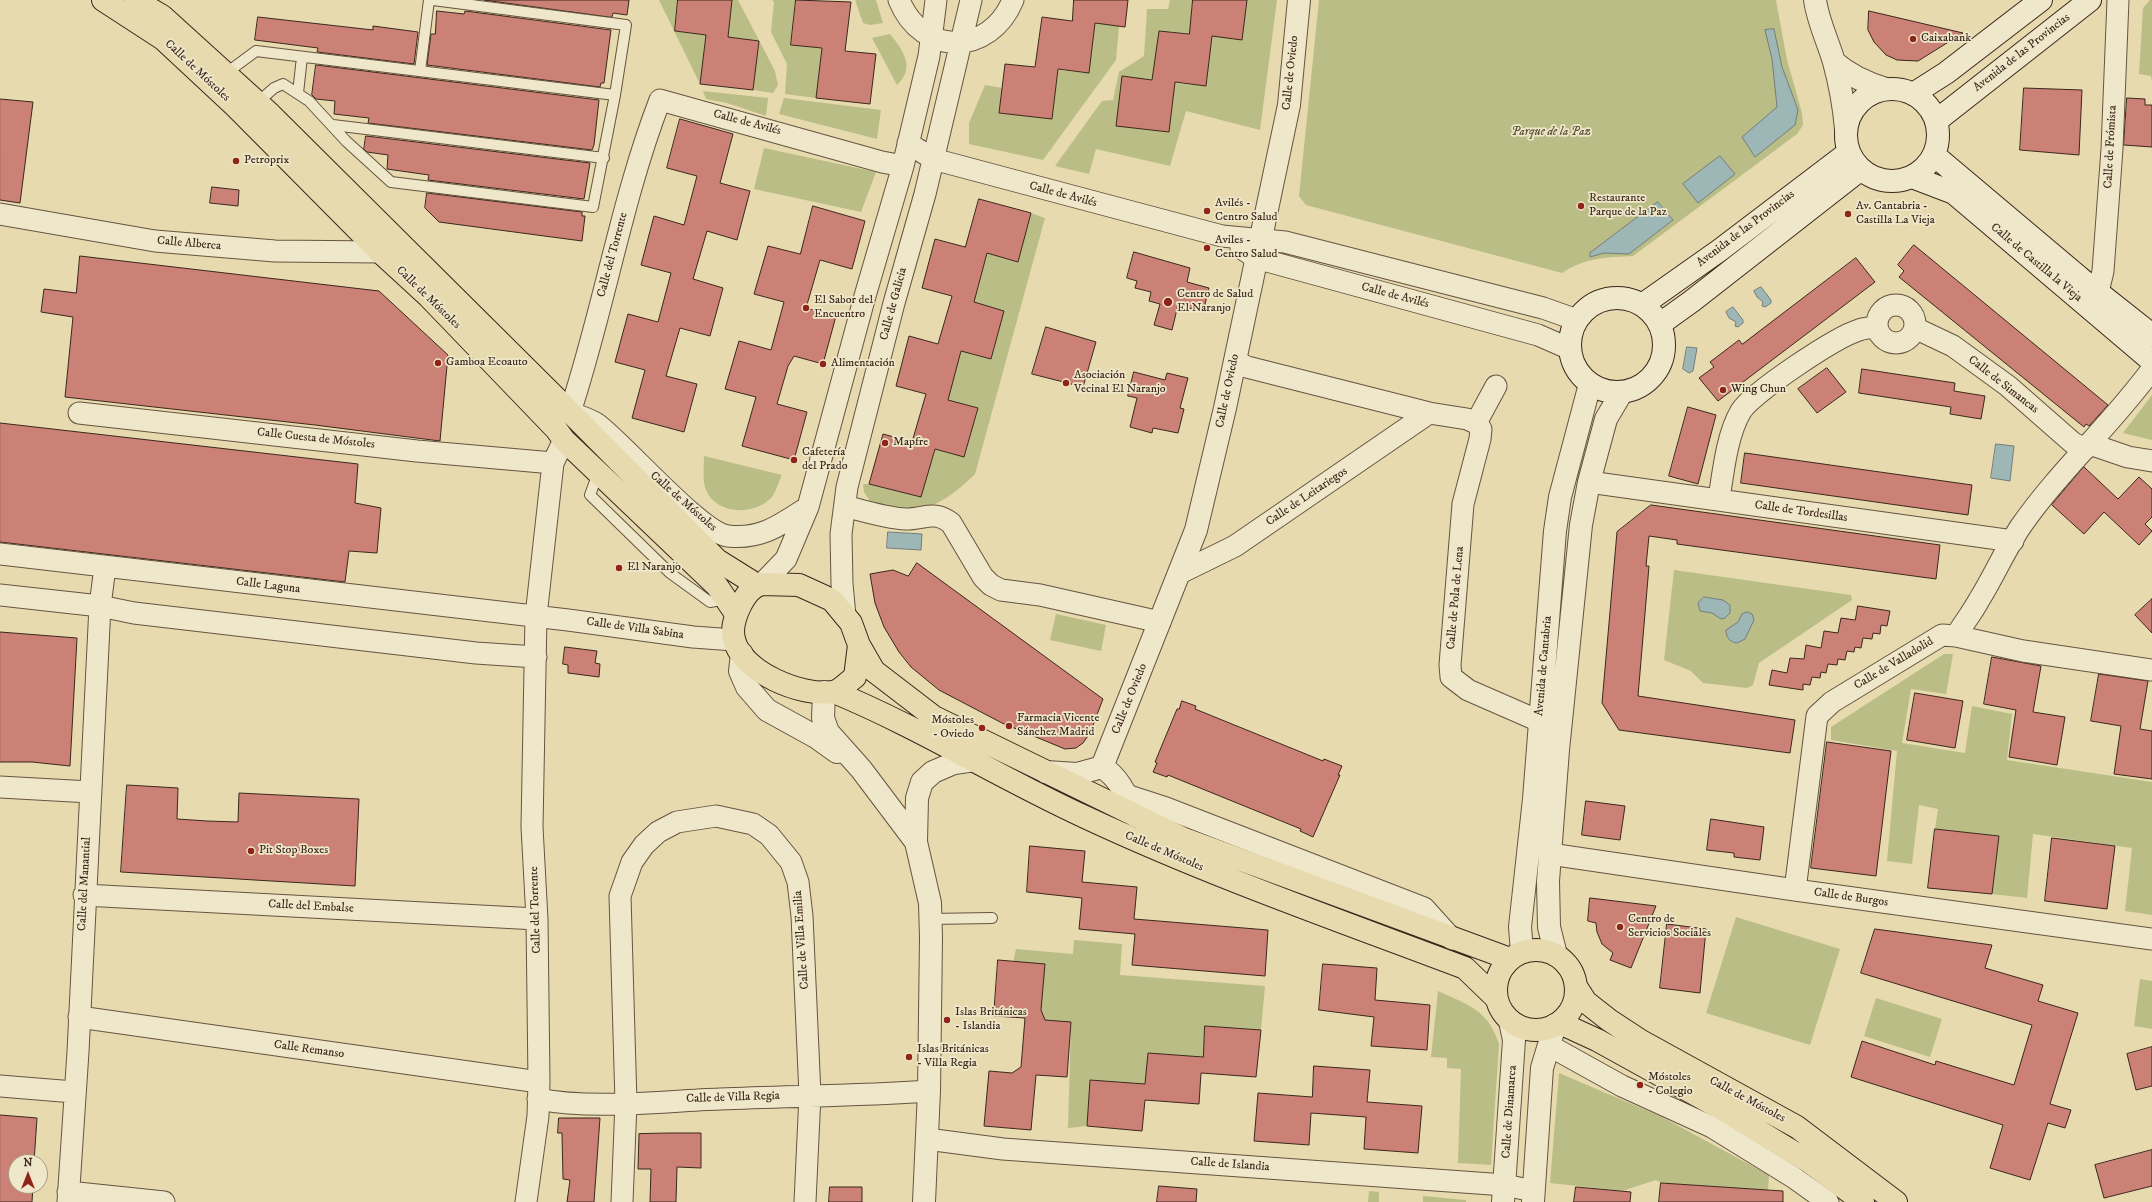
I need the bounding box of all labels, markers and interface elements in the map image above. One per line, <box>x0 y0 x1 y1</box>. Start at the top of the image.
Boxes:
street label: Avenida de las Provincias <box>1971 11 2073 95</box>
place label: Caixabank <box>1921 32 1971 46</box>
marker: Caixabank <box>1908 34 1918 44</box>
street label: Calle de Oviedo <box>1280 35 1302 111</box>
street label: Calle de Móstoles <box>161 37 233 105</box>
street label: Calle de Frómista <box>2102 105 2120 189</box>
street label: Calle de Avilés <box>712 107 782 139</box>
park label: Parque de la Paz <box>1511 126 1591 140</box>
place label: Petroprix <box>244 154 289 168</box>
marker: Petroprix <box>231 156 241 166</box>
street label: Calle de Avilés <box>1028 179 1098 211</box>
street label: Avenida de las Provincias <box>1694 188 1798 270</box>
place label: Restaurante Parque de la Paz <box>1589 192 1667 220</box>
place label: Avilés - Centro Salud <box>1215 197 1278 225</box>
place label: Av. Cantabria - Castilla La Vieja <box>1856 200 1935 228</box>
marker: Restaurante Parque de la Paz <box>1576 201 1586 211</box>
marker: Avilés - Centro Salud <box>1202 206 1212 216</box>
marker: Av. Cantabria - Castilla La Vieja <box>1843 209 1853 219</box>
street label: Calle del Torrente <box>595 211 631 299</box>
street label: Calle de Castilla la Vieja <box>1987 221 2085 305</box>
street label: Calle Alberca <box>156 234 222 254</box>
place label: Aviles - Centro Salud <box>1215 234 1278 262</box>
marker: Aviles - Centro Salud <box>1202 243 1212 253</box>
street label: Calle de Móstoles <box>393 264 463 332</box>
street label: Calle de Galicia <box>877 266 911 342</box>
street label: Calle de Avilés <box>1360 280 1430 312</box>
place label: Centro de Salud El Naranjo <box>1177 288 1253 316</box>
place label: El Sabor del Encuentro <box>814 294 873 322</box>
marker: Centro de Salud El Naranjo <box>1162 296 1174 308</box>
marker: El Sabor del Encuentro <box>801 303 811 313</box>
street label: Calle de Oviedo <box>1213 353 1243 429</box>
street label: Calle de Simancas <box>1965 353 2041 417</box>
place label: Gamboa Ecoauto <box>446 356 528 370</box>
place label: Alimentación <box>831 357 895 371</box>
marker: Gamboa Ecoauto <box>433 358 443 368</box>
marker: Alimentación <box>818 359 828 369</box>
place label: Asociación Vecinal El Naranjo <box>1074 369 1166 397</box>
marker: Asociación Vecinal El Naranjo <box>1061 378 1071 388</box>
place label: Wing Chun <box>1731 383 1786 397</box>
marker: Wing Chun <box>1718 385 1728 395</box>
street label: Calle Cuesta de Móstoles <box>256 426 376 452</box>
place label: Mapfre <box>893 436 928 450</box>
marker: Mapfre <box>880 438 890 448</box>
place label: Cafetería del Prado <box>802 446 847 474</box>
marker: Cafetería del Prado <box>789 455 799 465</box>
street label: Calle de Leitariegos <box>1264 464 1350 530</box>
street label: Calle de Móstoles <box>647 469 719 535</box>
street label: Calle de Tordesillas <box>1754 498 1848 526</box>
street label: Calle de Pola de Lena <box>1444 546 1468 650</box>
place label: El Naranjo <box>627 561 681 575</box>
marker: El Naranjo <box>614 563 624 573</box>
street label: Calle Laguna <box>235 575 301 597</box>
street label: Calle de Villa Sabina <box>585 615 685 643</box>
street label: Avenida de Cantabria <box>1532 615 1556 717</box>
street label: Calle de Valladolid <box>1852 635 1936 693</box>
street label: Calle de Oviedo <box>1109 662 1151 736</box>
place label: Farmacia Vicente Sánchez Madrid <box>1017 712 1099 740</box>
place label: Móstoles - Oviedo <box>931 714 974 742</box>
marker: Farmacia Vicente Sánchez Madrid <box>1004 721 1014 731</box>
marker: Móstoles - Oviedo <box>977 723 987 733</box>
street label: Calle de Móstoles <box>1122 829 1206 875</box>
street label: Calle del Manantial <box>75 837 95 931</box>
place label: Pit Stop Boxes <box>259 844 328 858</box>
marker: Pit Stop Boxes <box>246 846 256 856</box>
street label: Calle del Torrente <box>527 866 545 954</box>
street label: Calle de Burgos <box>1813 886 1889 910</box>
street label: Calle de Villa Emilia <box>791 890 813 990</box>
street label: Calle del Embalse <box>268 898 354 916</box>
place label: Centro de Servicios Sociales <box>1628 913 1711 941</box>
marker: Centro de Servicios Sociales <box>1615 922 1625 932</box>
place label: Islas Británicas - Islandia <box>955 1006 1027 1034</box>
marker: Islas Británicas - Islandia <box>942 1015 952 1025</box>
street label: Calle Remanso <box>273 1038 345 1062</box>
place label: Islas Británicas - Villa Regia <box>917 1043 989 1071</box>
marker: Islas Británicas - Villa Regia <box>904 1052 914 1062</box>
street label: Calle de Dinamarca <box>1500 1065 1520 1159</box>
place label: Móstoles - Colegio <box>1648 1071 1693 1099</box>
street label: Calle de Móstoles <box>1706 1074 1788 1126</box>
marker: Móstoles - Colegio <box>1635 1080 1645 1090</box>
street label: Calle de Villa Regia <box>686 1089 780 1107</box>
north arrow <box>8 1154 48 1194</box>
street label: Calle de Islandia <box>1190 1155 1270 1175</box>
text: N <box>23 1156 33 1170</box>

